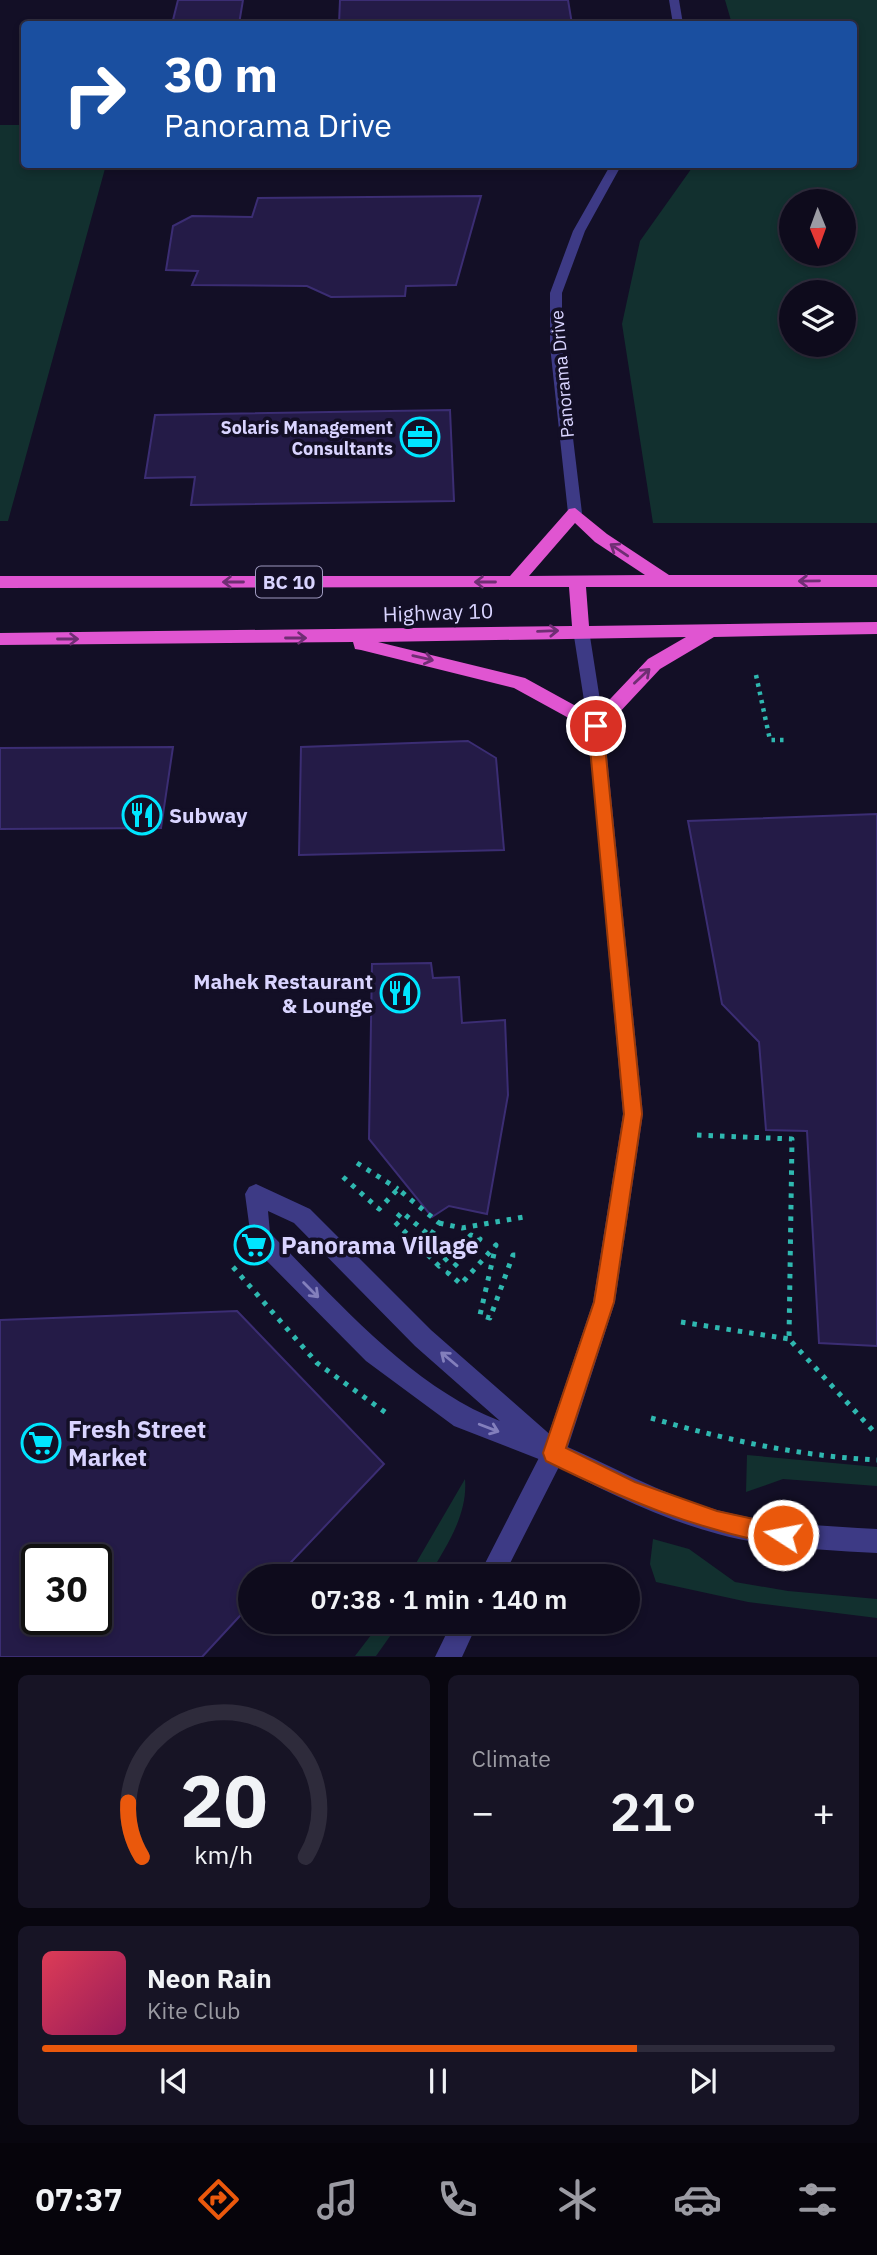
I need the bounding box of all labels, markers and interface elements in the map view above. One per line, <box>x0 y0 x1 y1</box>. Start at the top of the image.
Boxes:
text: 30 m <box>164 42 278 105</box>
icon: right <box>49 49 140 140</box>
text: Panorama Drive <box>164 104 392 146</box>
north arrow <box>779 189 856 266</box>
map controls <box>779 189 856 357</box>
button: layers <box>779 280 856 357</box>
street label: Panorama Drive <box>545 309 579 439</box>
place label: Solaris Management Consultants <box>220 416 393 460</box>
office icon: Solaris Management Consultants <box>399 416 441 458</box>
one-way arrow <box>610 543 630 557</box>
road number: BC 10 <box>256 566 322 597</box>
one-way arrow <box>798 574 821 588</box>
one-way arrow <box>221 575 244 589</box>
one-way arrow <box>473 575 496 589</box>
street label: Highway 10 <box>382 596 494 628</box>
one-way arrow <box>536 625 559 638</box>
one-way arrow <box>284 631 307 645</box>
one-way arrow <box>56 632 79 646</box>
one-way arrow <box>411 652 434 666</box>
one-way arrow <box>633 667 650 684</box>
pin <box>566 696 626 756</box>
icon: arrive <box>577 707 615 745</box>
restaurant icon: Subway <box>121 794 163 836</box>
place label: Subway <box>169 801 248 829</box>
place label: Mahek Restaurant & Lounge <box>193 967 373 1019</box>
restaurant icon: Mahek Restaurant & Lounge <box>379 972 421 1014</box>
supermarket icon: Panorama Village <box>233 1224 275 1266</box>
place label: Panorama Village <box>281 1229 479 1261</box>
one-way arrow <box>303 1281 320 1298</box>
one-way arrow <box>440 1351 458 1367</box>
place label: Fresh Street Market <box>68 1413 206 1473</box>
supermarket icon: Fresh Street Market <box>20 1422 62 1464</box>
one-way arrow <box>477 1423 499 1436</box>
position arrow <box>746 1498 820 1572</box>
speed limit sign: 30 <box>21 1544 112 1635</box>
text: 07:38 · 1 min · 140 m <box>311 1582 567 1616</box>
text: Climate <box>472 1743 551 1773</box>
text: 20 <box>180 1753 267 1848</box>
text: 21° <box>610 1778 697 1845</box>
text: − <box>472 1787 494 1836</box>
text: + <box>812 1787 835 1836</box>
text: km/h <box>194 1838 253 1871</box>
text: Neon Rain <box>147 1961 272 1995</box>
text: Kite Club <box>147 1995 240 2025</box>
icon: previous <box>155 2062 193 2100</box>
icon: pause <box>419 2062 457 2100</box>
icon: next <box>684 2062 722 2100</box>
icon: directions <box>194 2175 243 2224</box>
icon: music <box>313 2175 362 2224</box>
icon: phone <box>433 2175 482 2224</box>
icon: climate <box>553 2175 602 2224</box>
icon: car <box>673 2175 722 2224</box>
icon: filters <box>793 2175 842 2224</box>
text: 07:37 <box>35 2178 123 2220</box>

